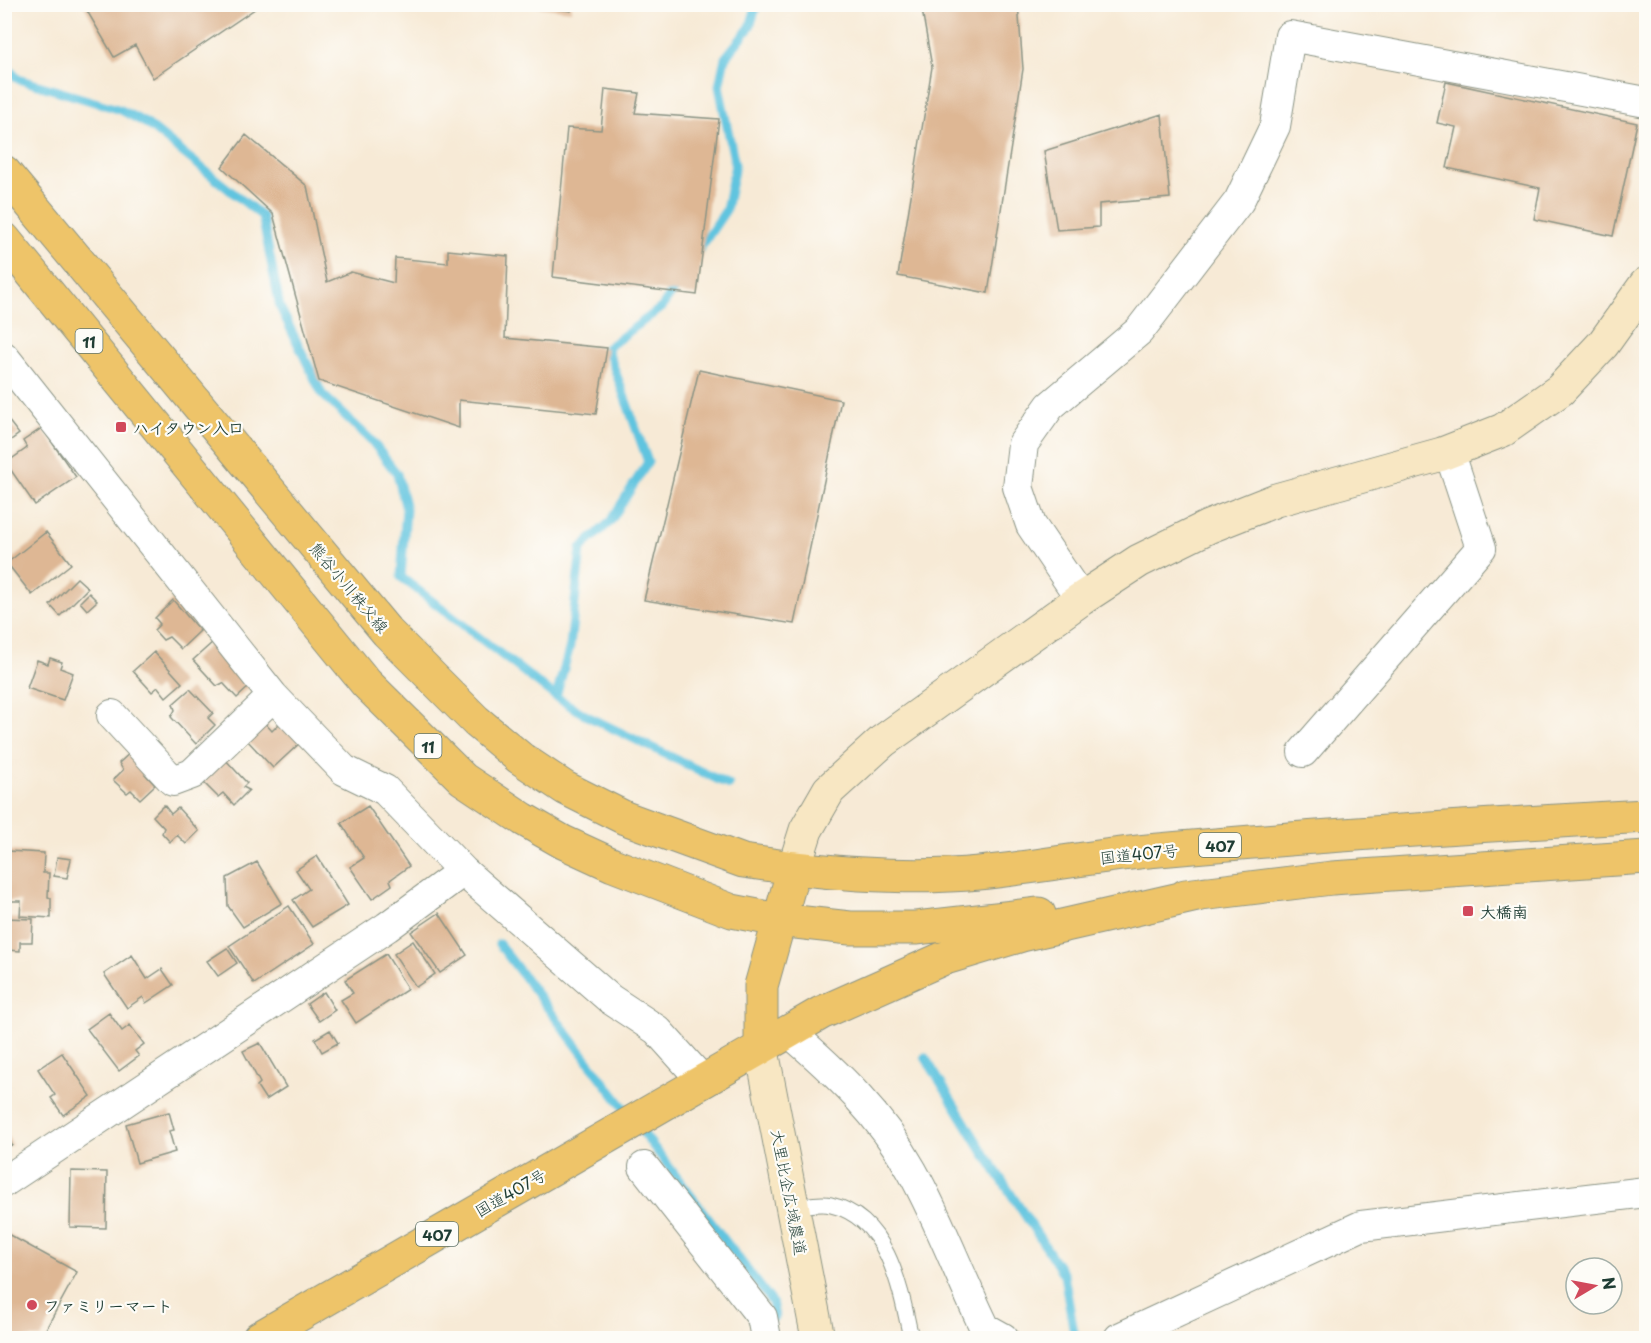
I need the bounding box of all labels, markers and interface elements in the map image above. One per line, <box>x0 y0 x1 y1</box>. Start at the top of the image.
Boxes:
road number: 11 <box>76 329 103 353</box>
place label: ハイタウン入口 <box>133 415 244 439</box>
marker: ハイタウン入口 <box>114 420 128 434</box>
street label: 熊谷小川秩父線 <box>305 536 395 638</box>
road number: 11 <box>414 734 442 758</box>
road number: 407 <box>1199 833 1241 857</box>
street label: 国道407号 <box>1099 837 1179 869</box>
place label: 大橋南 <box>1480 899 1528 923</box>
marker: 大橋南 <box>1461 904 1475 918</box>
street label: 大里比企広域農道 <box>766 1127 814 1257</box>
street label: 国道407号 <box>470 1162 550 1222</box>
road number: 407 <box>416 1222 458 1246</box>
north arrow <box>1564 1256 1624 1316</box>
text: N <box>1597 1275 1623 1292</box>
place label: ファミリーマート <box>44 1293 173 1317</box>
marker: ファミリーマート <box>25 1298 39 1312</box>

